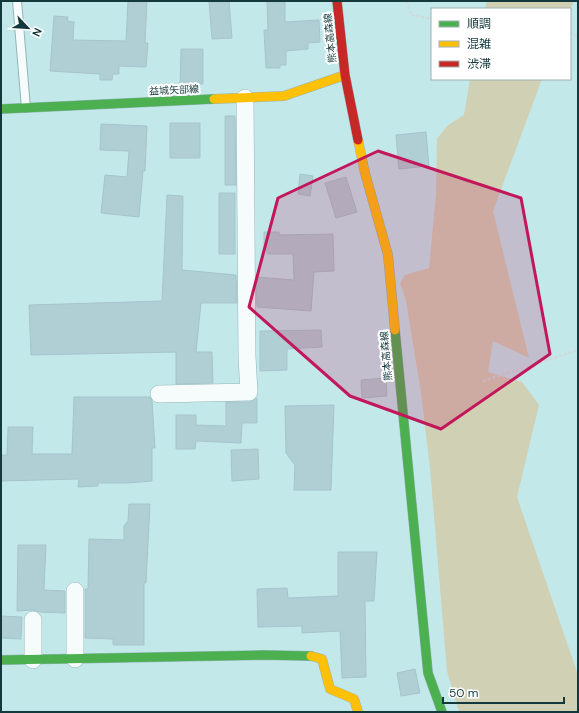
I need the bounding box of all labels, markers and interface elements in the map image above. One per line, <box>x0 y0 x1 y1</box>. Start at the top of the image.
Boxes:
north arrow <box>8 8 48 48</box>
legend <box>431 8 571 80</box>
street label: 熊本高森線 <box>321 12 339 64</box>
text: 順調 <box>467 16 491 32</box>
text: N <box>29 26 45 39</box>
text: 混雑 <box>467 36 491 52</box>
text: 渋滞 <box>467 56 491 72</box>
street label: 益城矢部線 <box>149 82 199 98</box>
street label: 熊本高森線 <box>377 331 395 381</box>
scale bar <box>443 679 564 705</box>
text: 50 m <box>449 685 478 701</box>

